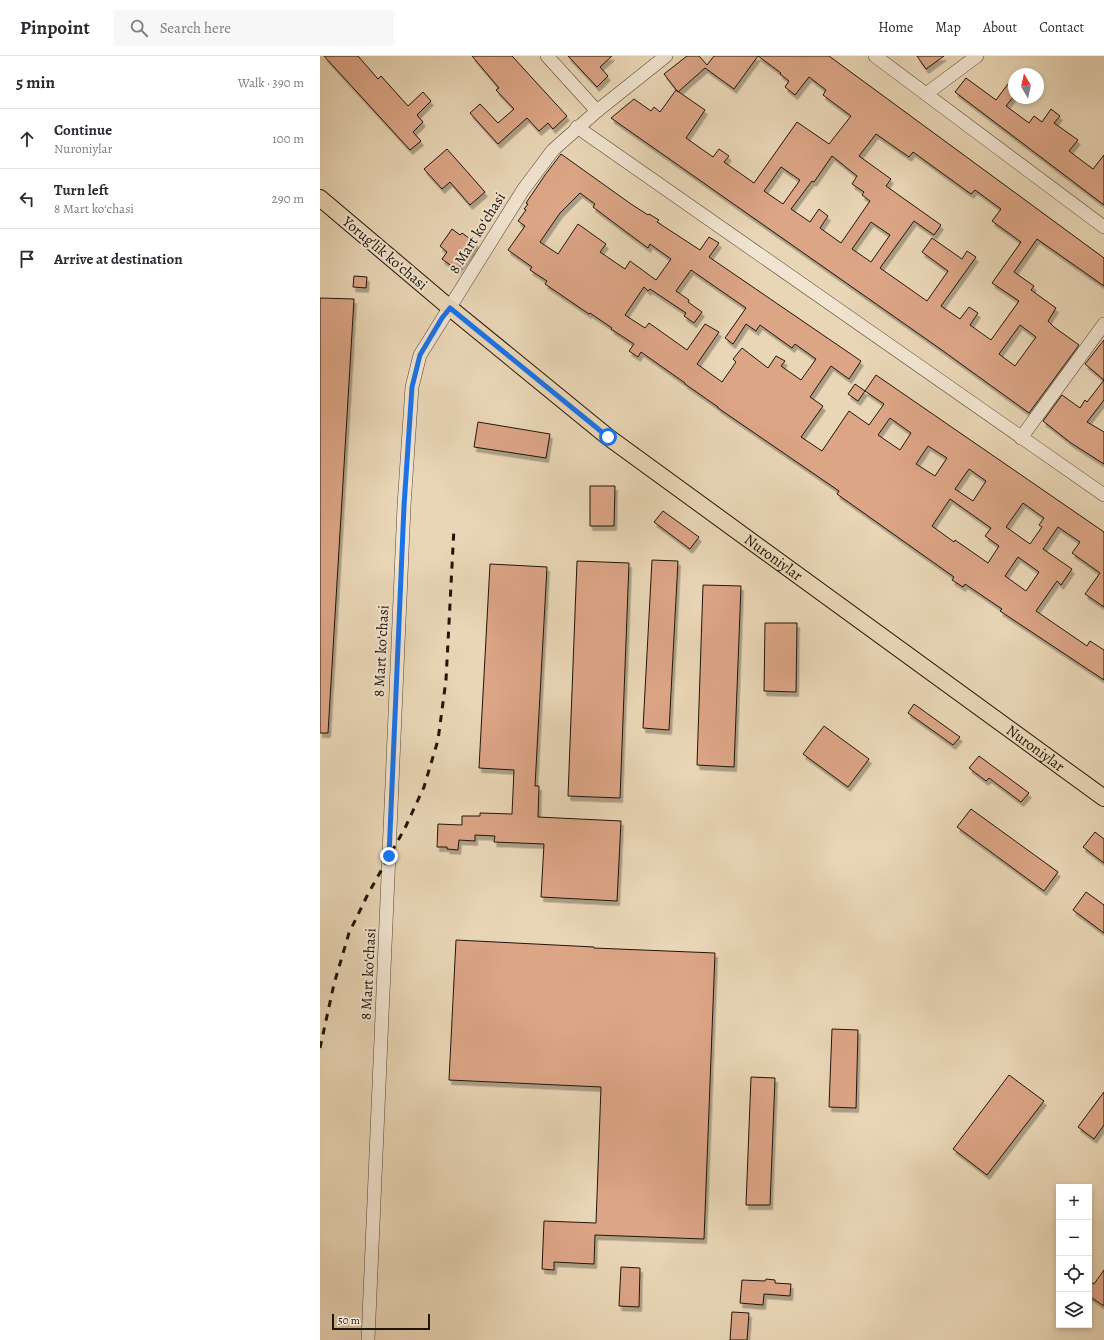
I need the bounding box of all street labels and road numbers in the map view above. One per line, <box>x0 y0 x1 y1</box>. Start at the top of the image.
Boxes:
street label: 8 Mart koʻchasi <box>444 189 510 277</box>
street label: Yorug'lik koʻchasi <box>337 211 432 295</box>
street label: Nuroniylar <box>740 529 807 586</box>
street label: 8 Mart koʻchasi <box>369 604 393 698</box>
street label: Nuroniylar <box>1002 720 1069 776</box>
street label: 8 Mart koʻchasi <box>356 927 380 1021</box>

